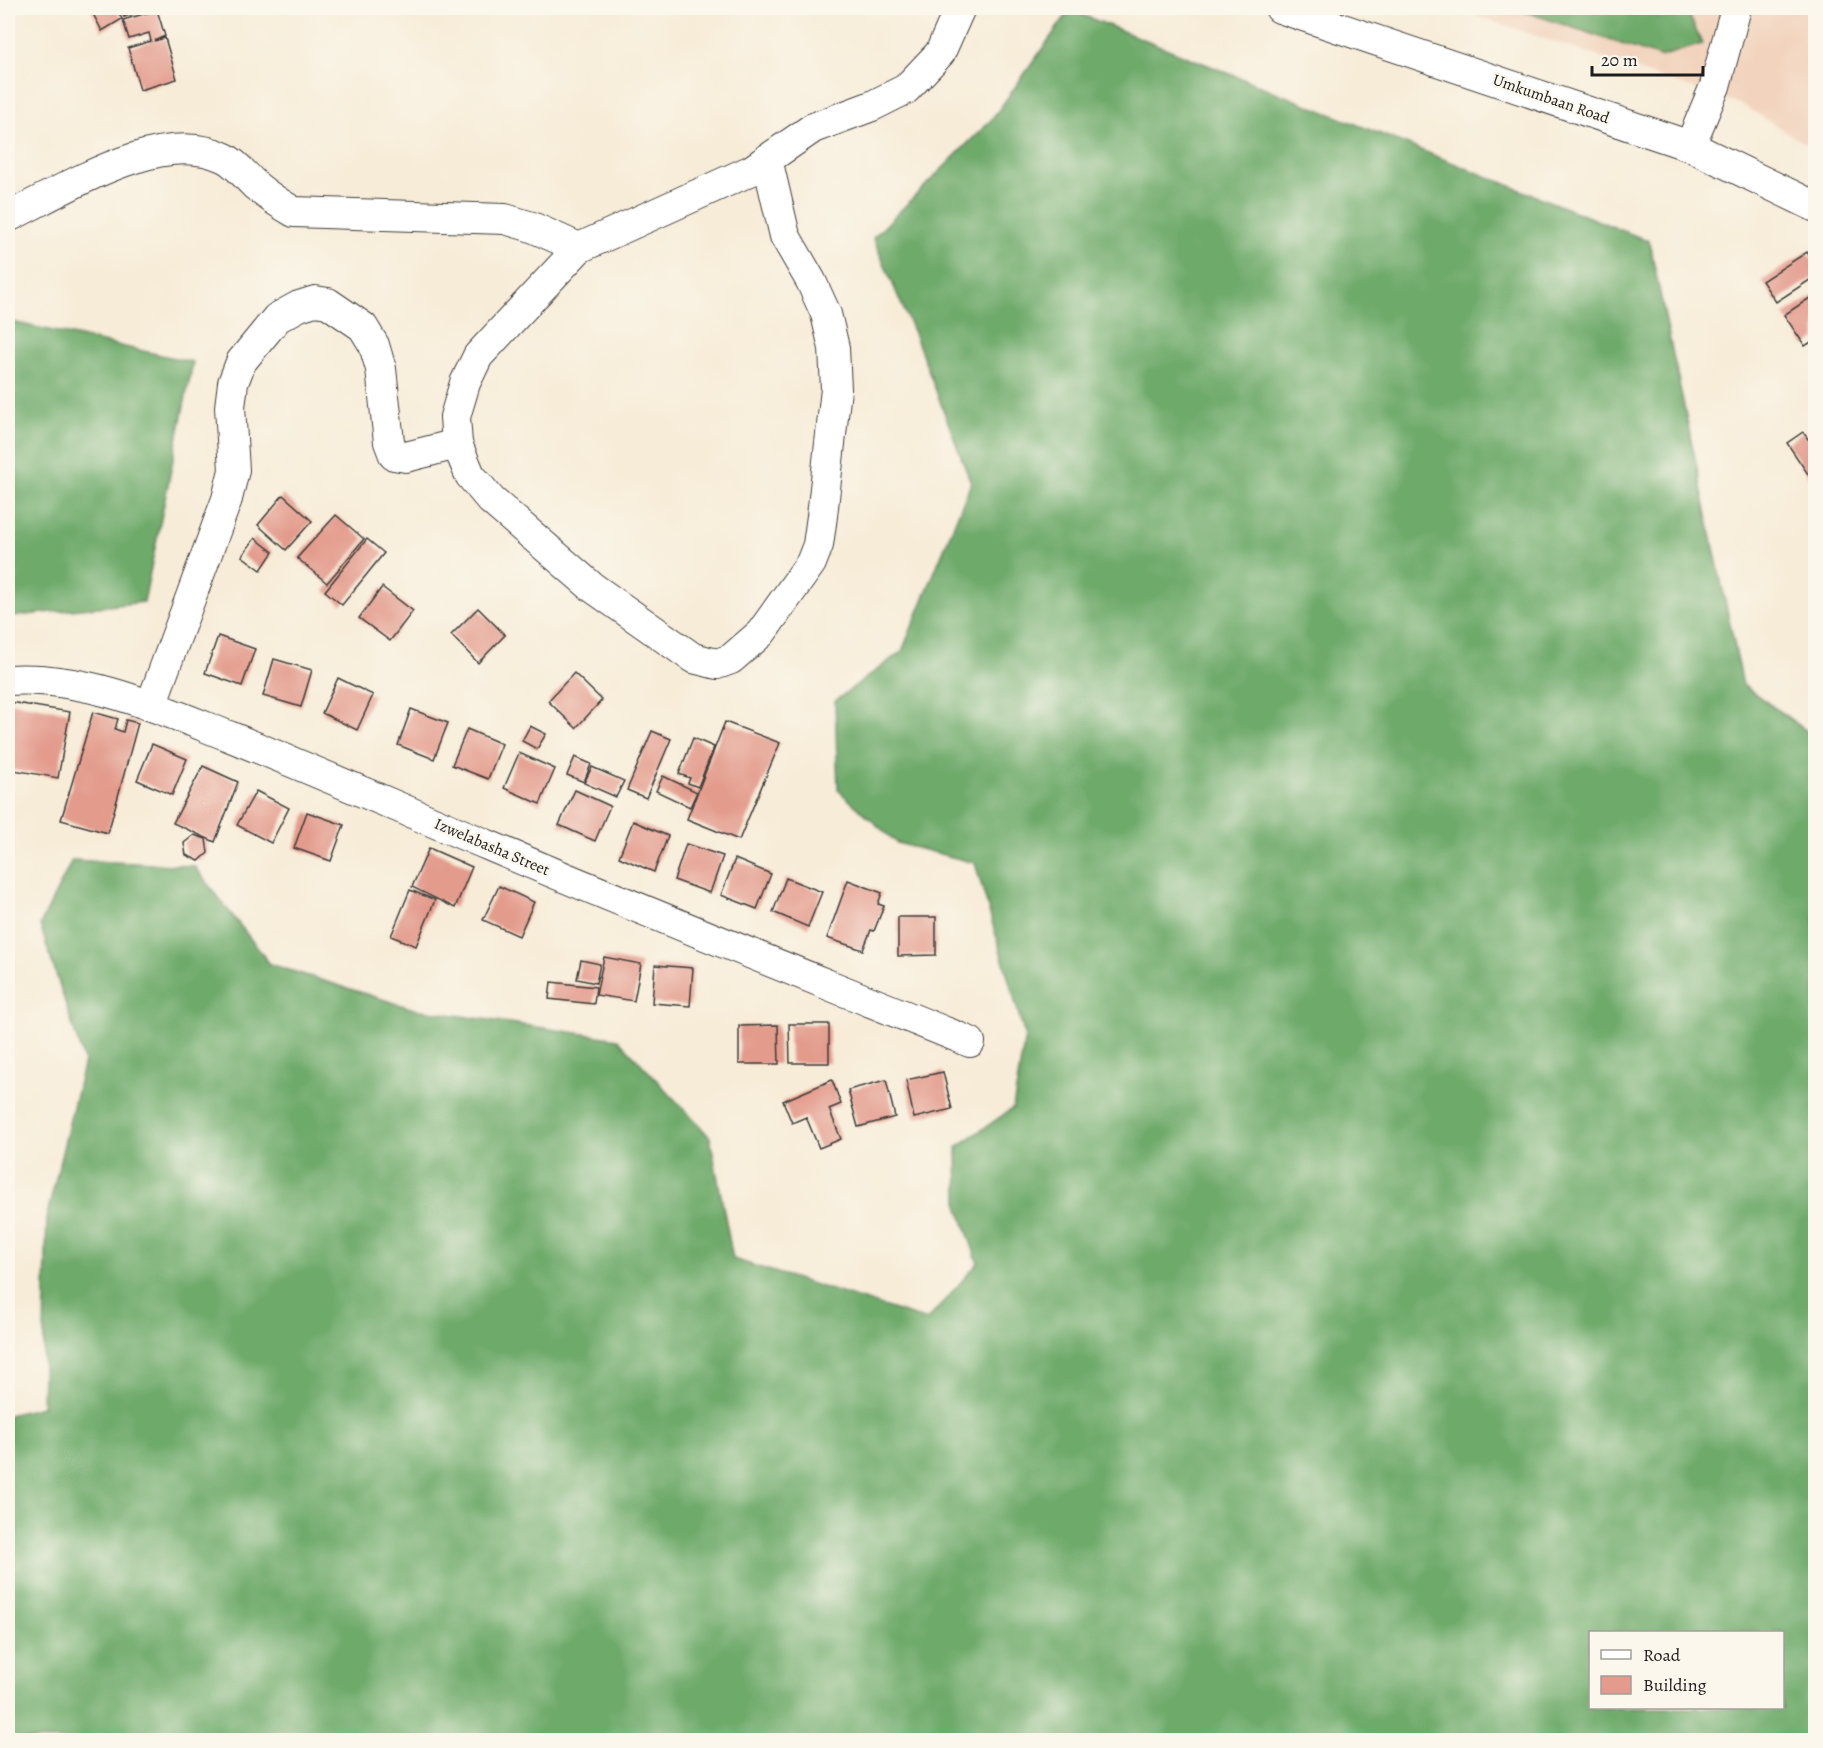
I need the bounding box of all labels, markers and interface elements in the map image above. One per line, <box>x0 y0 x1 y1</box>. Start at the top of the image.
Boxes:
scale bar <box>1592 39 1703 77</box>
text: 20 m <box>1601 48 1638 72</box>
street label: Umkumbaan Road <box>1490 69 1613 129</box>
street label: Izwelabasha Street <box>431 813 553 881</box>
legend <box>1589 1631 1784 1709</box>
text: Road <box>1643 1643 1681 1667</box>
text: Building <box>1643 1673 1707 1697</box>

